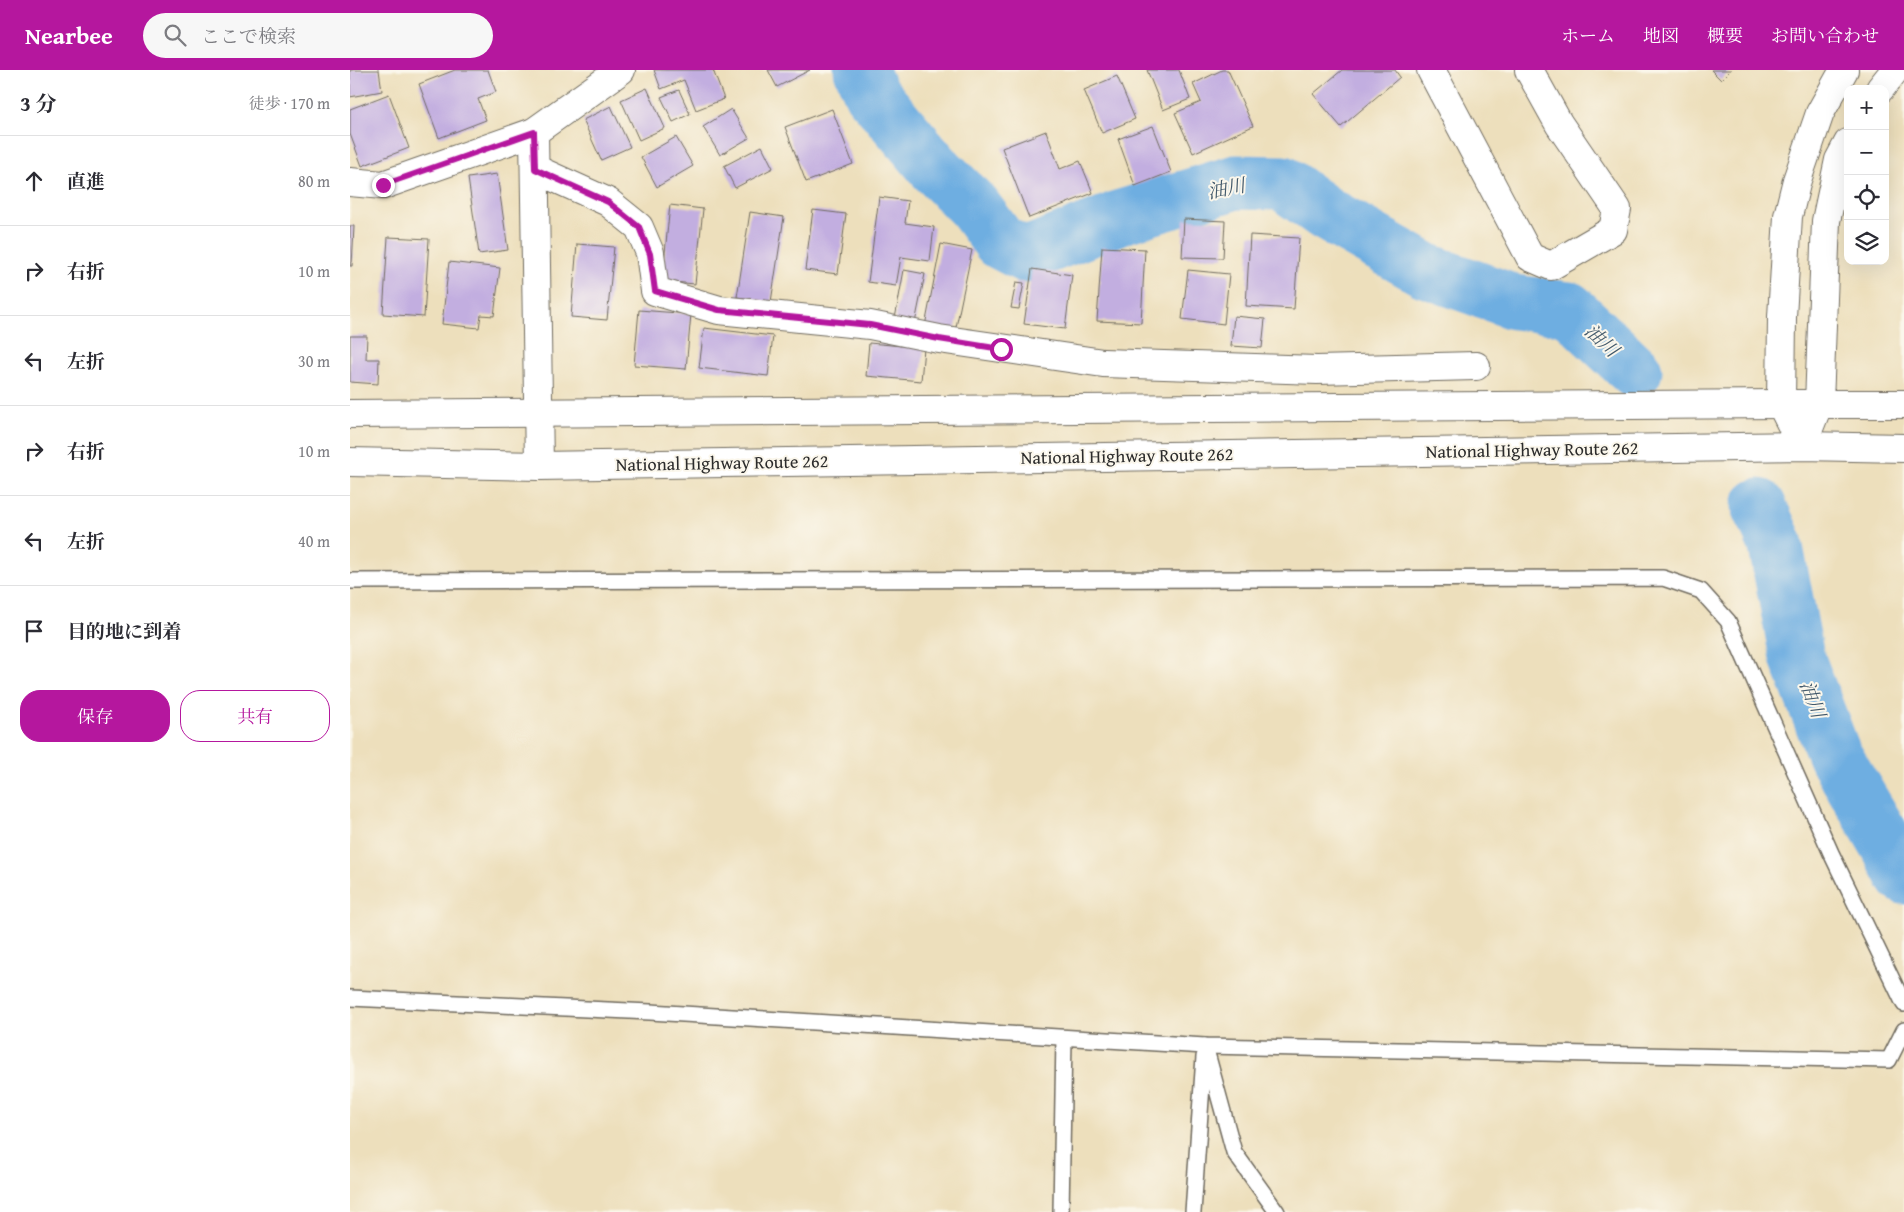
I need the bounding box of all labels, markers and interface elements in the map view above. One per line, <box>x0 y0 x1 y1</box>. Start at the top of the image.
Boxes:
search box <box>143 13 493 58</box>
text: Nearbee <box>25 18 113 53</box>
icon: search <box>161 21 189 49</box>
text: ここで検索 <box>201 22 296 50</box>
text: ホーム <box>1561 22 1615 49</box>
text: 地図 <box>1643 22 1679 49</box>
text: 概要 <box>1707 22 1743 49</box>
text: お問い合わせ <box>1771 22 1879 49</box>
map controls <box>1844 85 1889 265</box>
button: + <box>1844 85 1889 130</box>
text: 3 分 <box>20 88 57 119</box>
text: 徒歩 · 170 m <box>249 91 330 115</box>
button: − <box>1844 130 1889 175</box>
icon: ahead <box>20 167 48 195</box>
text: 直進 <box>67 167 105 195</box>
text: 80 m <box>298 169 330 193</box>
water label: 油川 <box>1205 170 1249 205</box>
route end <box>372 174 395 197</box>
button: locate <box>1844 175 1889 220</box>
button: layers <box>1844 220 1889 265</box>
icon: right <box>20 257 48 285</box>
text: 右折 <box>67 257 105 285</box>
text: 10 m <box>298 259 330 283</box>
water label: 油川 <box>1579 317 1627 365</box>
route start <box>990 338 1013 361</box>
icon: left <box>20 347 48 375</box>
text: 左折 <box>67 347 105 375</box>
text: 30 m <box>298 349 330 373</box>
street label: National Highway Route 262 <box>1425 434 1638 465</box>
icon: right <box>20 437 48 465</box>
text: 右折 <box>67 437 105 465</box>
text: 10 m <box>298 439 330 463</box>
street label: National Highway Route 262 <box>1020 440 1233 471</box>
street label: National Highway Route 262 <box>615 447 828 478</box>
icon: left <box>20 527 48 555</box>
text: 左折 <box>67 527 105 555</box>
text: 40 m <box>298 529 330 553</box>
icon: arrive <box>20 617 48 645</box>
text: 目的地に到着 <box>67 617 181 645</box>
water label: 油川 <box>1793 676 1834 724</box>
button: 保存 <box>20 690 170 742</box>
button: 共有 <box>180 690 330 742</box>

